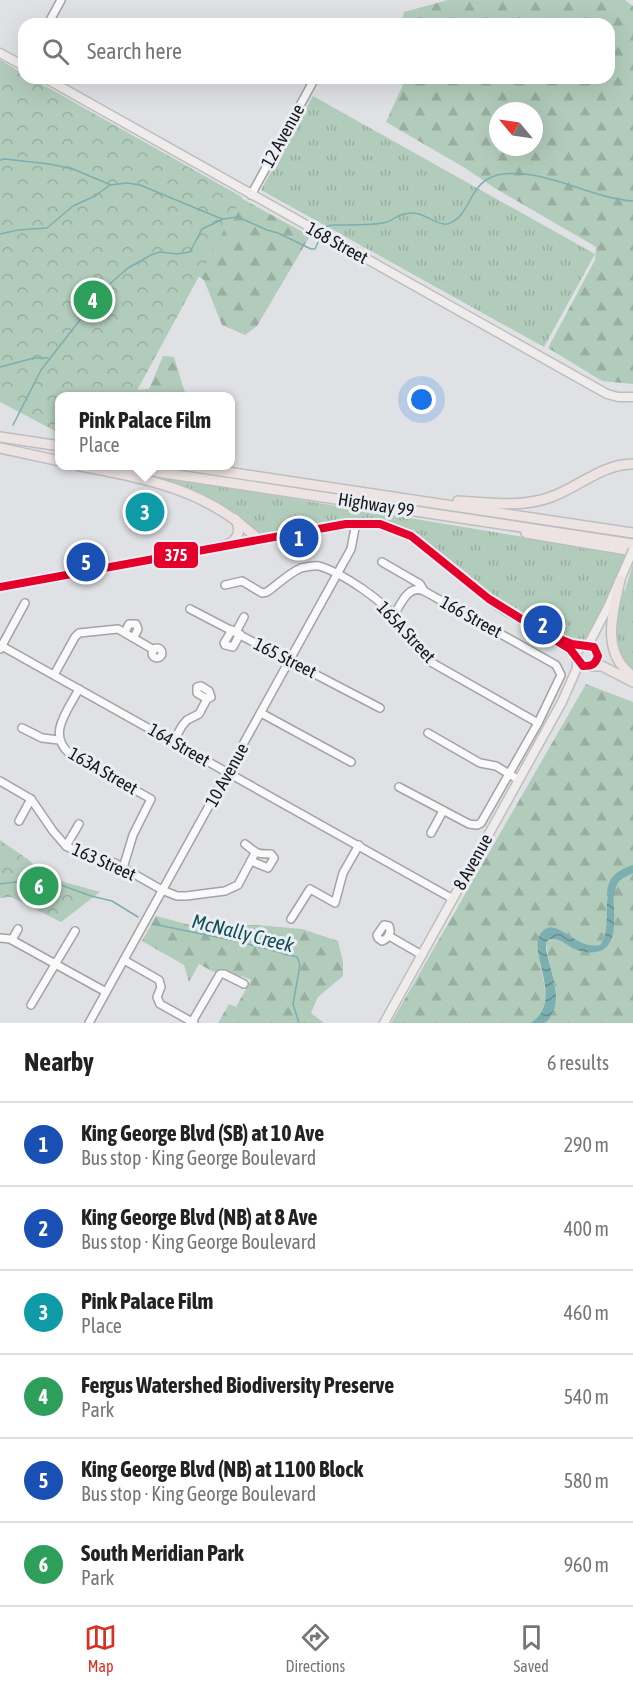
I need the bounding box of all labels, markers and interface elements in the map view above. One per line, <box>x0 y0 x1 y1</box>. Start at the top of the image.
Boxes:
search box <box>18 18 615 84</box>
icon: search <box>39 35 72 68</box>
text: Search here <box>87 38 182 64</box>
street label: 12 Avenue <box>257 100 309 171</box>
north arrow <box>489 102 543 156</box>
street label: 168 Street <box>303 217 372 268</box>
pin: 4 <box>74 278 112 322</box>
your location <box>407 385 436 414</box>
popup <box>55 392 235 470</box>
text: Pink Palace Film <box>79 407 211 433</box>
text: Place <box>79 433 120 456</box>
street label: Highway 99 <box>337 488 416 521</box>
pin: 3 <box>126 490 164 534</box>
pin: 1 <box>280 516 318 560</box>
pin: 5 <box>66 540 106 584</box>
line badge: 375 <box>153 541 199 569</box>
text: 375 <box>165 546 188 564</box>
street label: 166 Street <box>437 591 506 642</box>
street label: 165A Street <box>373 597 440 667</box>
pin: 2 <box>524 602 562 648</box>
street label: 165 Street <box>250 633 320 682</box>
street label: 164 Street <box>145 719 214 770</box>
street label: 10 Avenue <box>201 739 253 810</box>
street label: 163A Street <box>65 742 141 799</box>
street label: 8 Avenue <box>449 830 496 893</box>
street label: 163 Street <box>69 838 139 885</box>
pin: 6 <box>20 864 58 908</box>
water label: McNally Creek <box>190 909 297 956</box>
text: Nearby <box>24 1047 94 1077</box>
text: 6 results <box>547 1051 609 1074</box>
text: King George Blvd (SB) at 10 Ave <box>81 1120 324 1146</box>
text: 1 <box>39 1133 48 1156</box>
text: 290 m <box>564 1133 609 1156</box>
text: Bus stop · King George Boulevard <box>81 1146 316 1169</box>
text: King George Blvd (NB) at 8 Ave <box>81 1204 318 1230</box>
text: 2 <box>39 1217 48 1240</box>
text: 400 m <box>564 1217 609 1240</box>
text: Bus stop · King George Boulevard <box>81 1230 316 1253</box>
text: Pink Palace Film <box>81 1288 213 1314</box>
text: 3 <box>39 1301 48 1324</box>
text: 460 m <box>564 1301 609 1324</box>
text: Place <box>81 1314 122 1337</box>
text: Fergus Watershed Biodiversity Preserve <box>81 1372 394 1398</box>
text: 4 <box>39 1385 48 1408</box>
text: 540 m <box>564 1385 609 1408</box>
text: Park <box>81 1398 114 1421</box>
text: King George Blvd (NB) at 1100 Block <box>81 1456 363 1482</box>
text: 5 <box>39 1469 48 1492</box>
text: 580 m <box>564 1469 609 1492</box>
text: Bus stop · King George Boulevard <box>81 1482 316 1505</box>
text: South Meridian Park <box>81 1540 244 1566</box>
text: 6 <box>39 1553 48 1576</box>
text: 960 m <box>564 1553 609 1576</box>
text: Park <box>81 1566 114 1589</box>
tab: Map <box>84 1621 117 1675</box>
tab: Directions <box>285 1621 345 1675</box>
tab: Saved <box>513 1621 549 1675</box>

